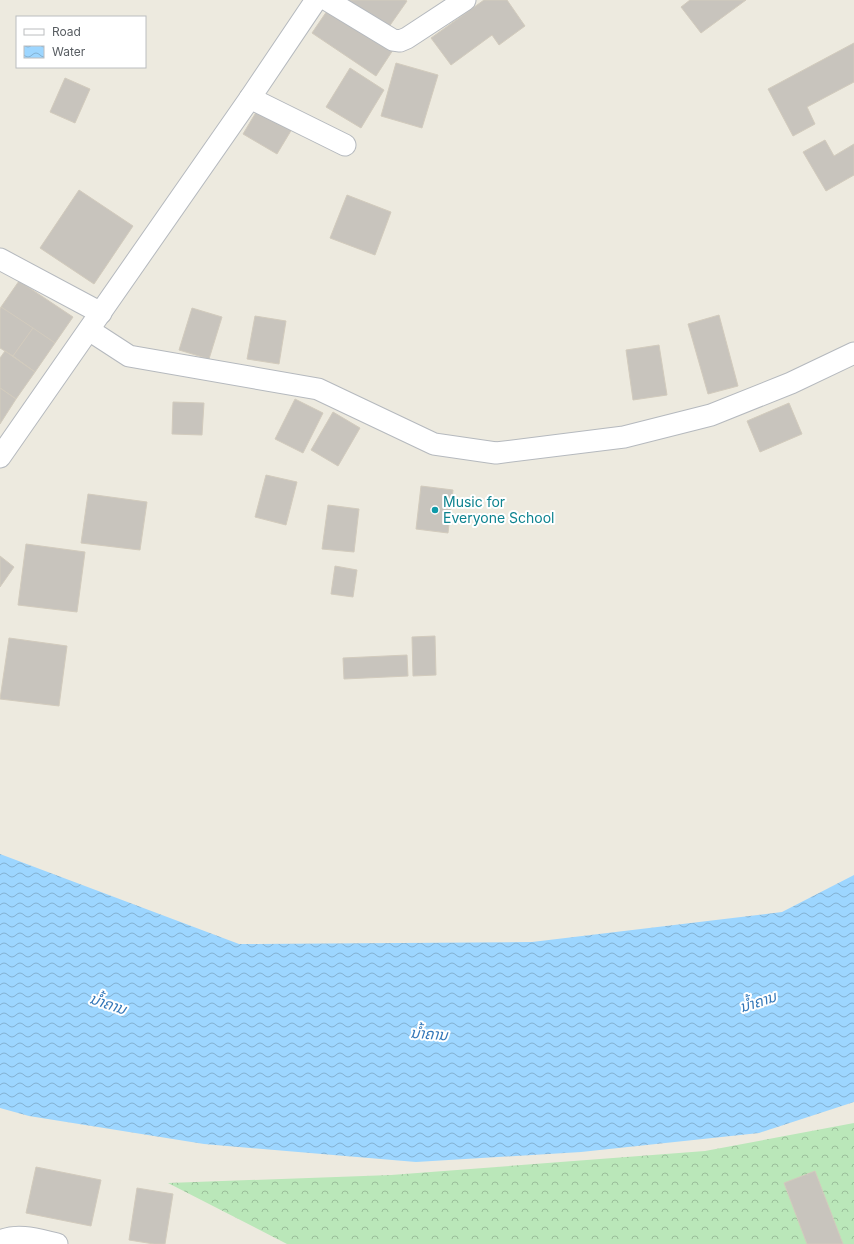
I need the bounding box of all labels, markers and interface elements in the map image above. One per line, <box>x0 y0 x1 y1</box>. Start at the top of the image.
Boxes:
legend <box>16 16 146 68</box>
text: Road <box>52 24 81 39</box>
text: Water <box>52 44 86 59</box>
place label: Music for Everyone School <box>443 493 554 526</box>
marker: Music for Everyone School <box>430 505 440 515</box>
water label: ນ້ຳຄານ <box>737 984 780 1016</box>
water label: ນ້ຳຄານ <box>87 987 131 1019</box>
water label: ນ້ຳຄານ <box>410 1021 450 1044</box>

